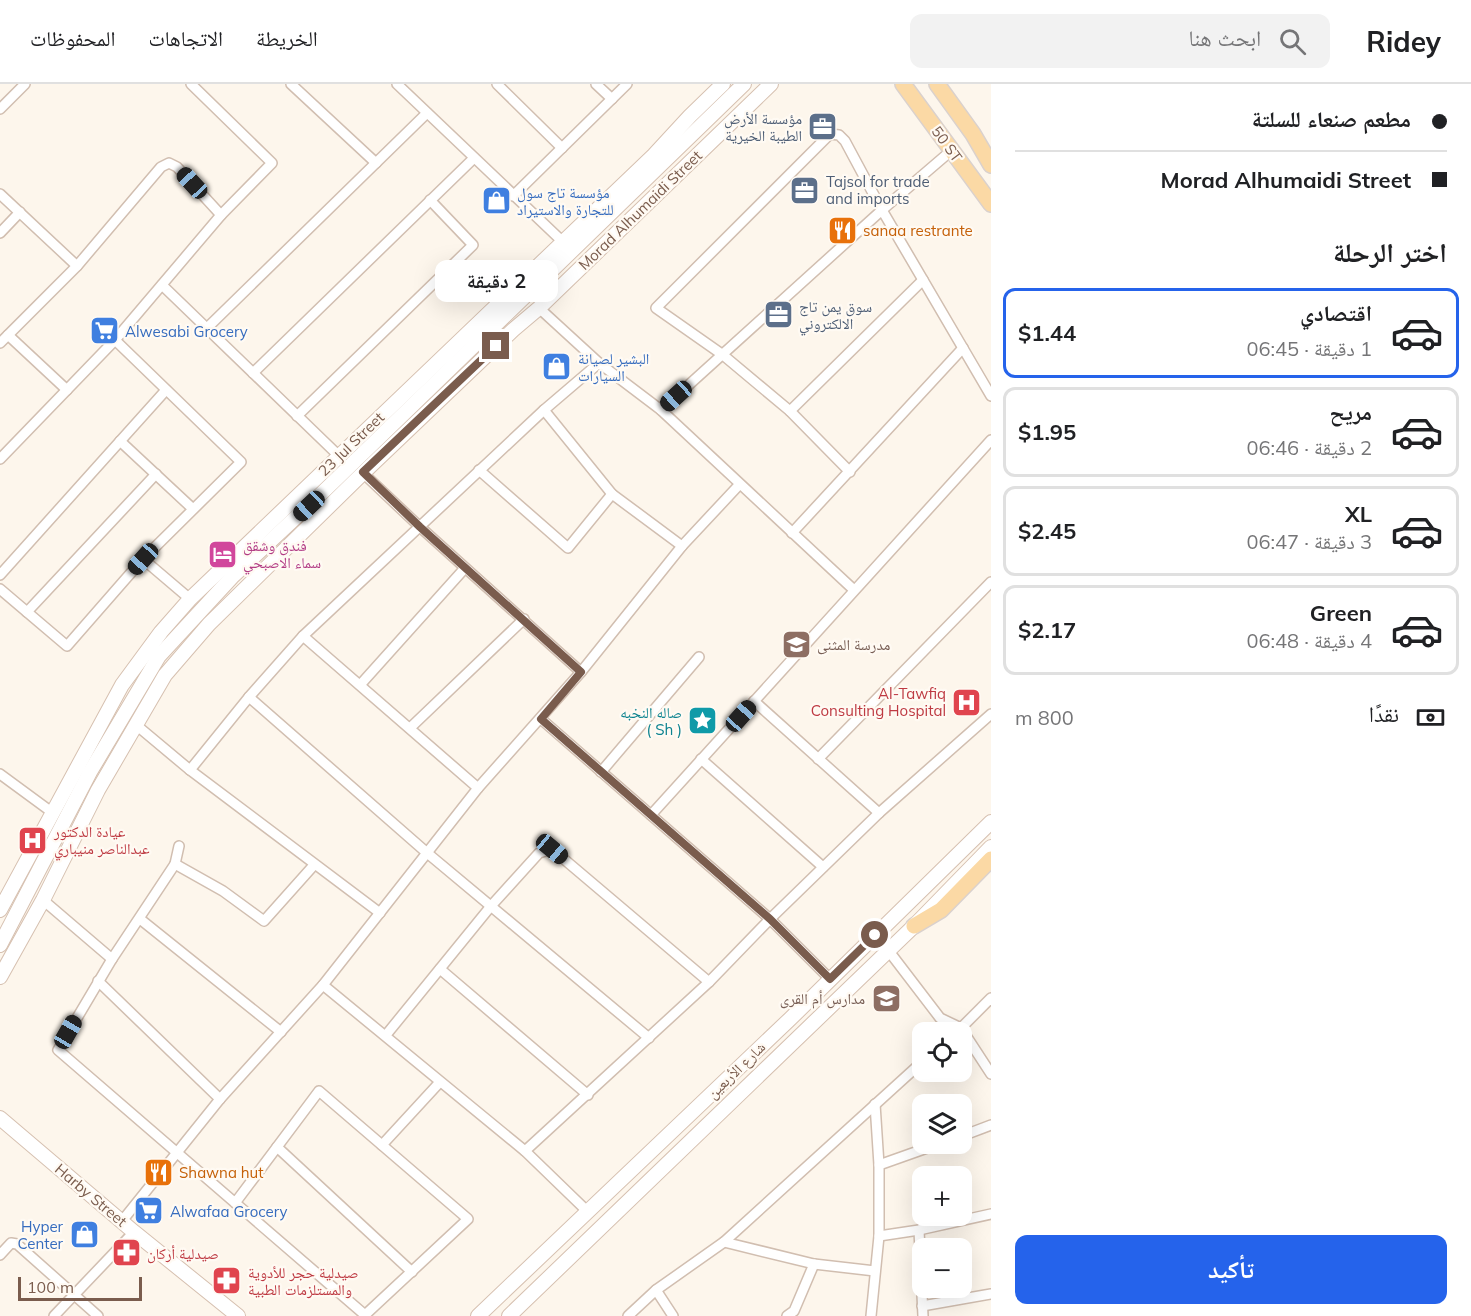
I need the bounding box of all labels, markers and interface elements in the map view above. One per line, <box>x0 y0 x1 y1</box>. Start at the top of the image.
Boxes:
search box <box>910 14 1330 68</box>
text: ابحث هنا <box>1189 24 1261 52</box>
text: Ridey <box>1366 24 1441 59</box>
text: المحفوظات <box>30 25 115 51</box>
text: الاتجاهات <box>148 25 223 51</box>
text: الخريطة <box>256 25 318 51</box>
icon: search <box>1276 25 1309 58</box>
text: مطعم صنعاء للسلتة <box>1252 105 1411 133</box>
place label: مؤسسة الأرض الطيبة الخيرية <box>724 109 802 145</box>
office icon: مؤسسة الأرض الطيبة الخيرية <box>807 111 839 143</box>
street label: 50 ST <box>928 122 966 166</box>
street label: Morad Alhumaidi Street <box>574 146 706 274</box>
car <box>173 164 211 202</box>
text: Morad Alhumaidi Street <box>1161 166 1411 194</box>
place label: Tajsol for trade and imports <box>826 172 930 208</box>
office icon: Tajsol for trade and imports <box>789 174 821 206</box>
place label: مؤسسة تاج سول للتجارة والاستيراد <box>517 183 614 219</box>
shop icon: مؤسسة تاج سول للتجارة والاستيراد <box>480 185 512 217</box>
restaurant icon: sanaa restrante <box>826 214 858 246</box>
place label: sanaa restrante <box>863 221 973 240</box>
text: اختر الرحلة <box>1333 235 1447 269</box>
callout: 2 دقيقة <box>434 259 558 301</box>
text: 2 دقيقة <box>467 268 526 293</box>
place label: سوق يمن تاج الالكتروني <box>799 297 872 335</box>
office icon: سوق يمن تاج الالكتروني <box>762 299 794 331</box>
text: اقتصادي <box>1300 299 1372 327</box>
icon: car <box>1390 306 1444 360</box>
supermarket icon: Alwesabi Grocery <box>88 315 120 347</box>
text: $1.44 <box>1018 319 1076 347</box>
place label: Alwesabi Grocery <box>125 322 248 341</box>
route end <box>482 332 509 359</box>
text: 1 دقيقة · 06:45 <box>1246 336 1372 361</box>
place label: البشير لصيانة السيارات <box>578 349 649 385</box>
shop icon: البشير لصيانة السيارات <box>541 351 573 383</box>
car <box>657 377 695 415</box>
text: مريح <box>1329 398 1372 426</box>
icon: car <box>1390 405 1444 459</box>
street label: 23 Jul Street <box>314 408 388 480</box>
text: $1.95 <box>1018 418 1076 446</box>
text: 2 دقيقة · 06:46 <box>1246 435 1372 460</box>
car <box>290 487 328 525</box>
text: XL <box>1345 500 1372 528</box>
icon: car <box>1390 504 1444 558</box>
text: $2.45 <box>1018 517 1076 545</box>
text: 3 دقيقة · 06:47 <box>1246 529 1372 554</box>
place label: فندق وشقق سماء الاصبحي <box>243 536 321 574</box>
hotel icon: فندق وشقق سماء الاصبحي <box>206 538 238 570</box>
car <box>124 540 162 578</box>
text: Green <box>1310 599 1372 627</box>
icon: car <box>1390 603 1444 657</box>
text: $2.17 <box>1018 616 1076 644</box>
school or university icon: مدرسة المثنى <box>780 628 812 660</box>
text: 4 دقيقة · 06:48 <box>1246 628 1372 653</box>
place label: مدرسة المثنى <box>817 635 890 655</box>
place label: Al-Tawfiq Consulting Hospital <box>811 684 946 720</box>
hospital icon: Al-Tawfiq Consulting Hospital <box>951 686 983 718</box>
car <box>722 697 760 735</box>
text: نقدًا <box>1369 700 1399 728</box>
icon: cash <box>1414 701 1447 734</box>
place label: صاله النخبه ( Sh ) <box>620 703 682 739</box>
place icon: صاله النخبه ( Sh ) <box>687 705 719 737</box>
text: 800 m <box>1015 705 1074 730</box>
place label: عيادة الدكتور عبدالناصر منيباري <box>53 822 150 860</box>
hospital icon: عيادة الدكتور عبدالناصر منيباري <box>17 824 49 856</box>
car <box>532 831 572 867</box>
route start <box>861 921 888 948</box>
school or university icon: مدارس أم القرى <box>870 982 902 1014</box>
place label: مدارس أم القرى <box>780 989 865 1009</box>
car <box>51 1012 85 1052</box>
map controls <box>912 1022 972 1298</box>
button: locate <box>912 1022 972 1082</box>
street label: شارع الأربعين <box>703 1037 770 1103</box>
button: layers <box>912 1094 972 1154</box>
restaurant icon: Shawna hut <box>142 1156 174 1188</box>
street label: Harby Street <box>51 1159 131 1231</box>
place label: Shawna hut <box>179 1163 264 1182</box>
button: + <box>912 1166 972 1226</box>
supermarket icon: Alwafaa Grocery <box>133 1195 165 1227</box>
place label: Alwafaa Grocery <box>170 1202 288 1221</box>
place label: Hyper Center <box>18 1217 64 1253</box>
shop icon: Hyper Center <box>68 1219 100 1251</box>
button: تأكيد <box>1015 1235 1447 1304</box>
pharmacy icon: صيدلية أركان <box>110 1237 142 1269</box>
button: − <box>912 1238 972 1298</box>
place label: صيدلية أركان <box>147 1244 219 1264</box>
place label: صيدلية حجر للأدوية والمستلزمات الطبية <box>248 1263 359 1299</box>
pharmacy icon: صيدلية حجر للأدوية والمستلزمات الطبية <box>211 1265 243 1297</box>
scale bar <box>18 1274 142 1302</box>
text: 100 m <box>27 1277 74 1297</box>

